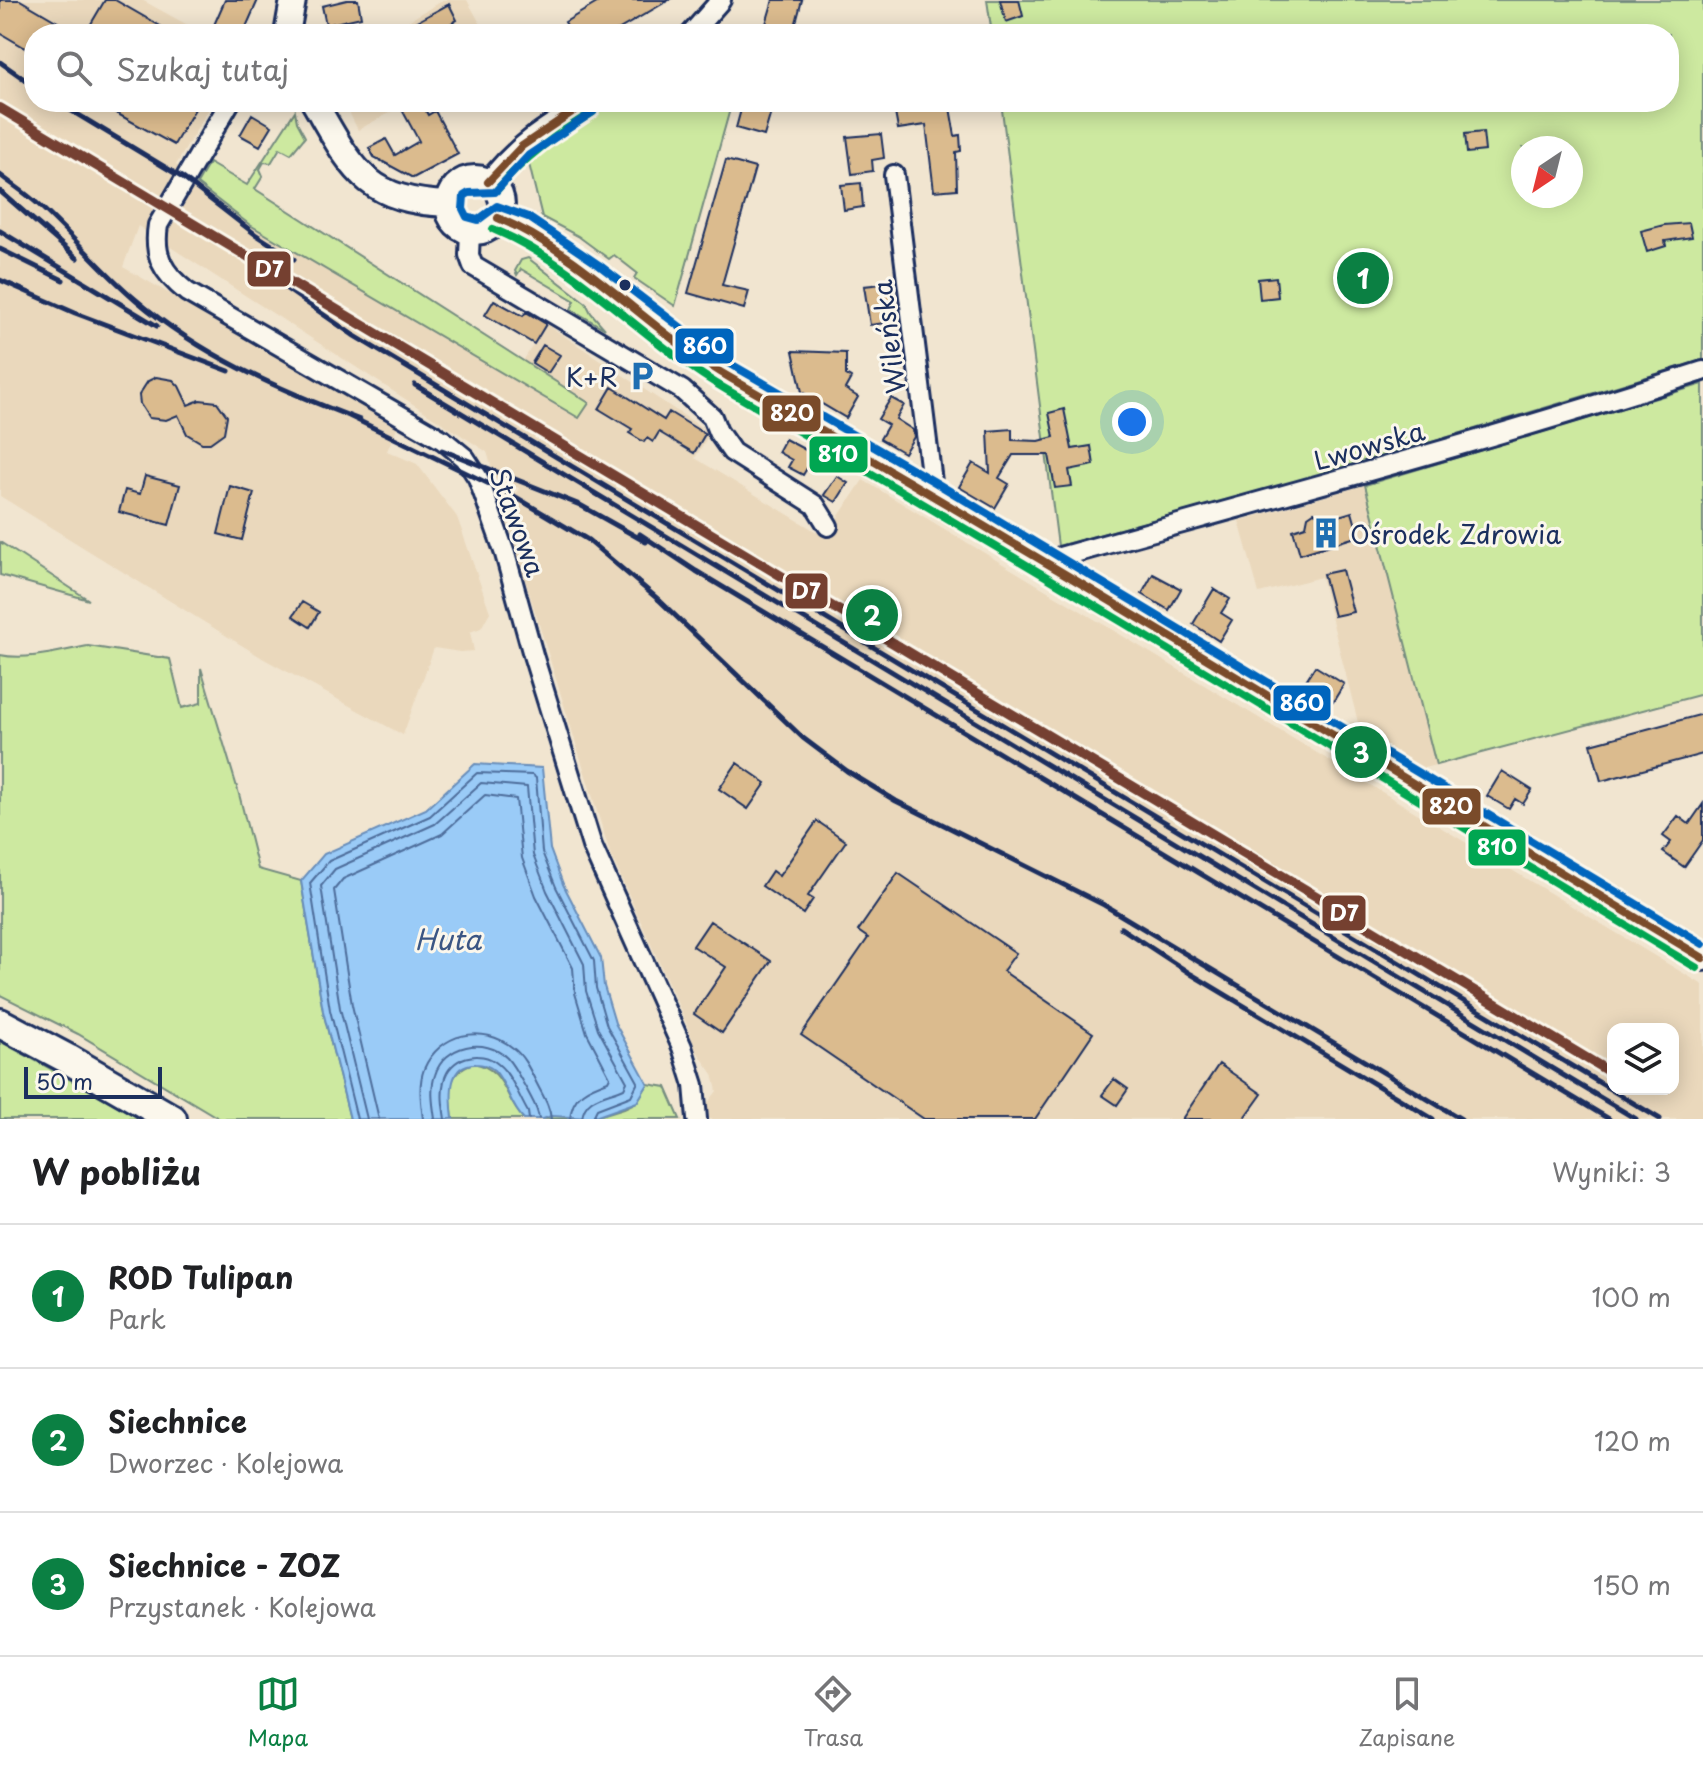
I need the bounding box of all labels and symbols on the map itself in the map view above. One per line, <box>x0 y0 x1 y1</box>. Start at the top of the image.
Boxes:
north arrow <box>1511 136 1583 208</box>
pin: 1 <box>1337 248 1389 308</box>
line badge: D7 <box>246 250 292 288</box>
text: D7 <box>254 251 284 284</box>
unlabelled marker <box>617 277 633 293</box>
street label: Wileńska <box>862 277 914 396</box>
line badge: 860 <box>674 327 735 365</box>
text: 860 <box>683 328 727 361</box>
place label: K+R <box>566 357 618 396</box>
parking icon: K+R <box>625 359 659 393</box>
line badge: 820 <box>761 394 822 433</box>
text: 820 <box>770 395 814 428</box>
your location <box>1112 402 1152 442</box>
street label: Lwowska <box>1309 410 1430 479</box>
line badge: 810 <box>808 435 869 474</box>
text: 810 <box>818 436 858 469</box>
street label: Stawowa <box>480 462 556 583</box>
place label: Ośrodek Zdrowia <box>1350 514 1561 553</box>
building icon: Ośrodek Zdrowia <box>1309 516 1343 550</box>
line badge: D7 <box>784 572 829 610</box>
text: D7 <box>791 573 821 606</box>
pin: 2 <box>846 585 898 645</box>
line badge: 860 <box>1272 684 1332 722</box>
text: 860 <box>1280 685 1324 718</box>
pin: 3 <box>1335 722 1387 782</box>
line badge: 820 <box>1421 787 1482 826</box>
text: 820 <box>1429 788 1473 821</box>
line badge: 810 <box>1467 828 1527 867</box>
text: 810 <box>1477 829 1517 862</box>
line badge: D7 <box>1321 894 1367 932</box>
text: D7 <box>1329 895 1359 928</box>
water label: Huta <box>415 917 482 960</box>
scale bar <box>24 1063 162 1099</box>

